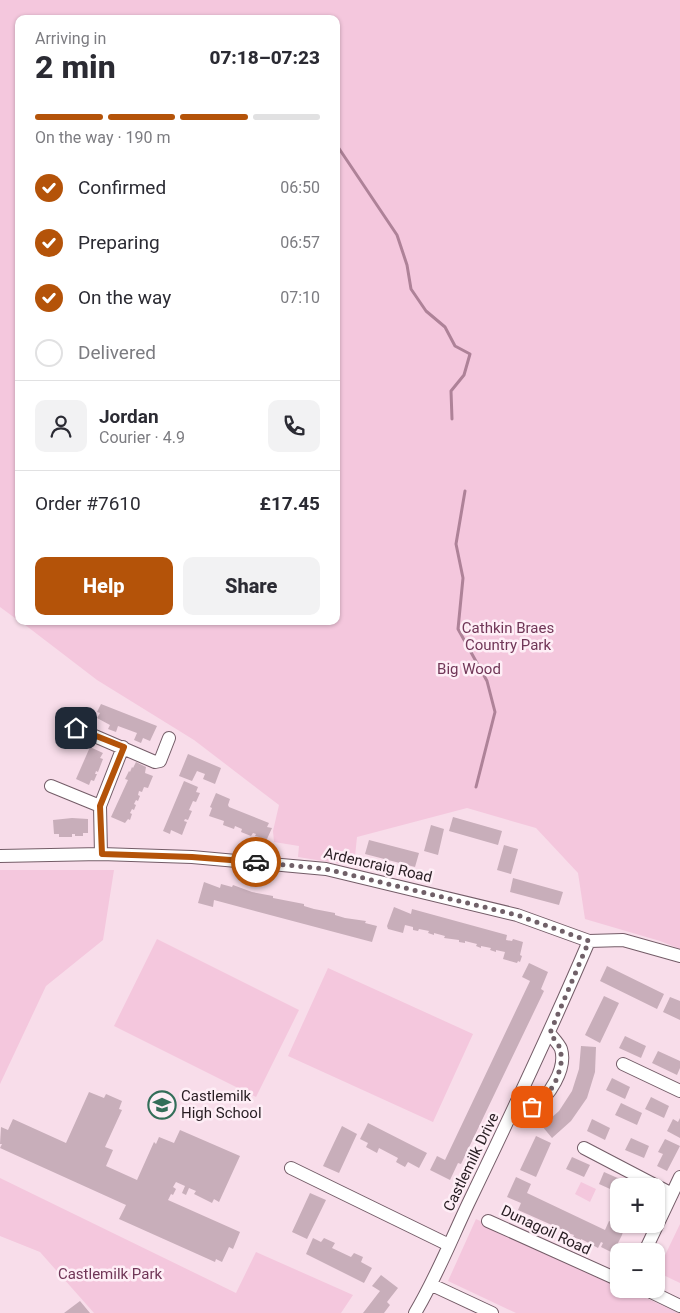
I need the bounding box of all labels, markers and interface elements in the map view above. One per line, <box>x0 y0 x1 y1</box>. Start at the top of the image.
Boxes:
text: Arriving in <box>35 29 106 48</box>
text: 07:18–07:23 <box>209 46 320 69</box>
text: 2 min <box>35 48 116 86</box>
text: On the way · 190 m <box>35 128 171 147</box>
icon: check <box>35 174 63 202</box>
text: Confirmed <box>78 176 166 199</box>
text: 06:50 <box>280 178 320 197</box>
icon: check <box>35 229 63 257</box>
text: Preparing <box>78 231 160 254</box>
text: 06:57 <box>280 233 320 252</box>
icon: check <box>35 284 63 312</box>
text: On the way <box>78 286 171 309</box>
text: 07:10 <box>280 288 320 307</box>
text: Delivered <box>78 341 156 364</box>
button: person <box>35 400 87 452</box>
button: phone <box>268 400 320 452</box>
text: Jordan <box>99 405 159 428</box>
text: Courier · 4.9 <box>99 428 185 447</box>
text: Order #7610 <box>35 492 141 515</box>
text: £17.45 <box>260 492 320 515</box>
button: Help <box>35 557 173 615</box>
button: Share <box>183 557 320 615</box>
park label: Cathkin Braes Country Park <box>462 619 554 654</box>
park label: Big Wood <box>437 660 501 678</box>
pin <box>55 707 97 749</box>
icon: home <box>62 714 90 742</box>
courier <box>231 837 281 887</box>
street label: Ardencraig Road <box>322 844 434 886</box>
icon: car <box>242 848 270 876</box>
pin <box>511 1086 553 1128</box>
place label: Castlemilk High School <box>181 1087 262 1122</box>
school or university icon: Castlemilk High School <box>147 1090 177 1120</box>
icon: bag <box>518 1093 546 1121</box>
street label: Castlemilk Drive <box>439 1110 503 1214</box>
map controls <box>610 1178 665 1298</box>
button: + <box>610 1178 665 1233</box>
street label: Dunagoil Road <box>498 1201 594 1259</box>
button: − <box>610 1243 665 1298</box>
park label: Castlemilk Park <box>58 1265 162 1283</box>

